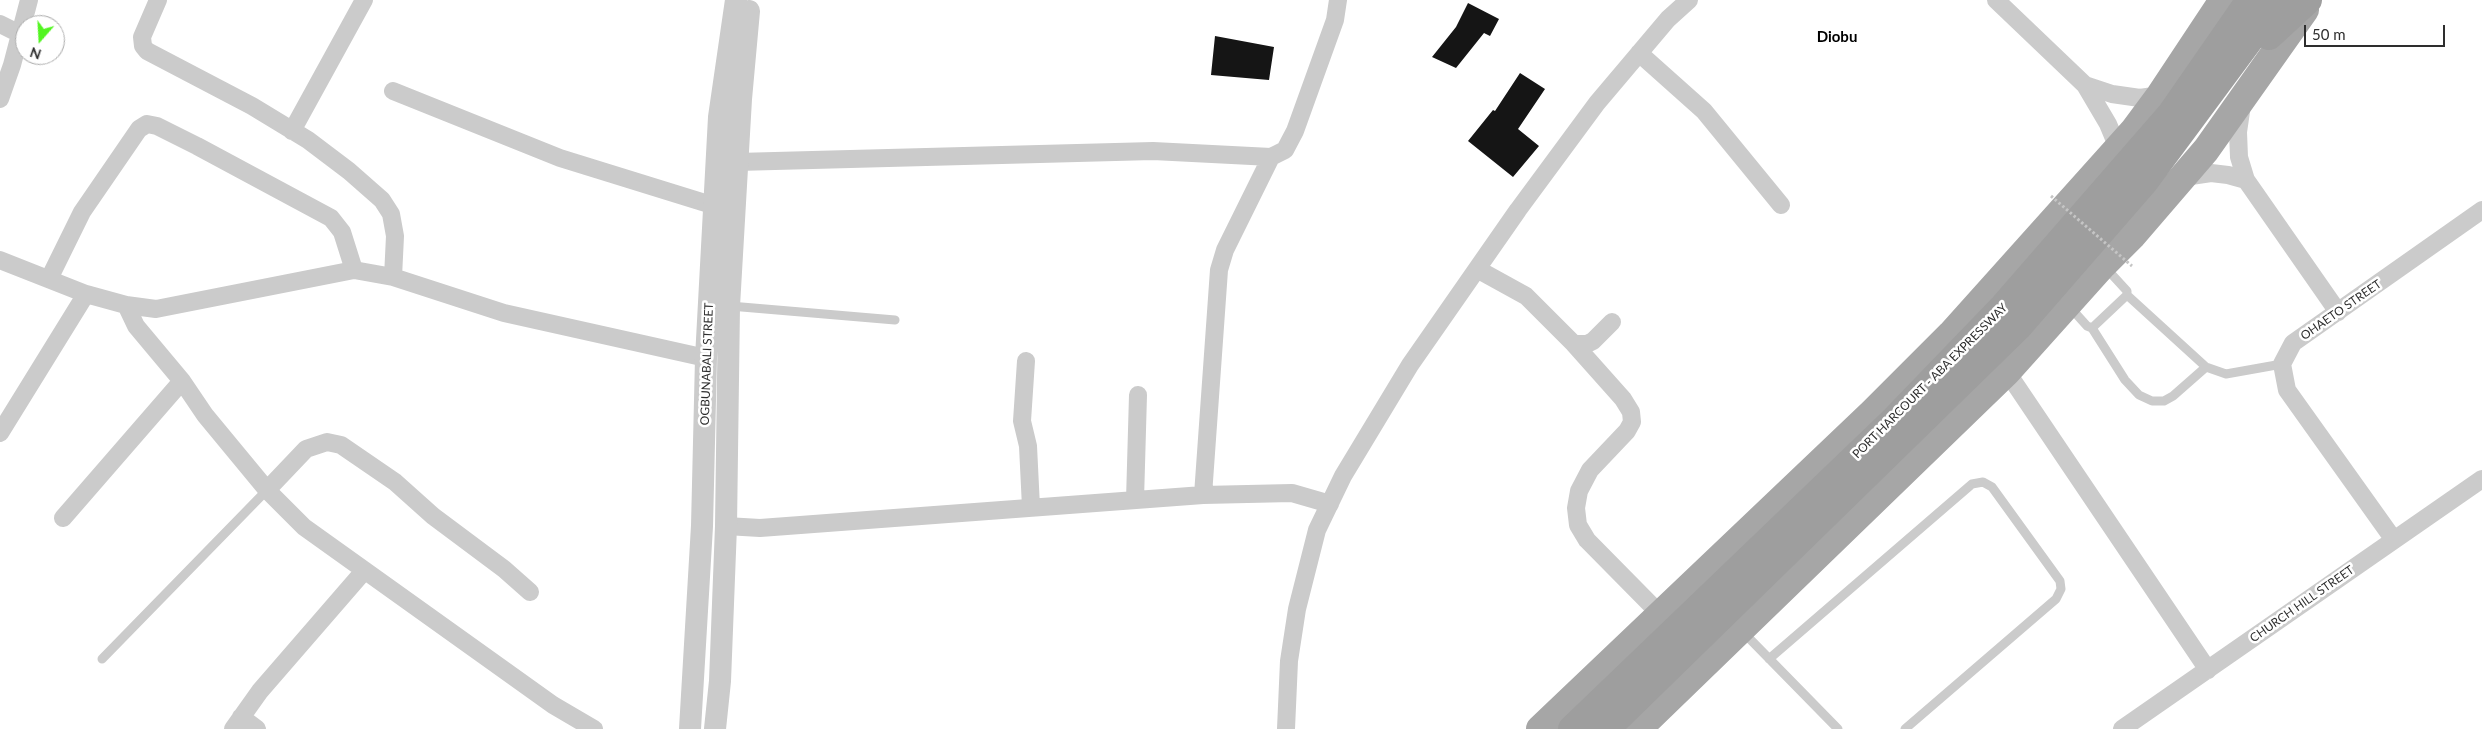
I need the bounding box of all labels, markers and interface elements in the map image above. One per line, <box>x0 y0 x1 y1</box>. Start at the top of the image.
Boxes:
north arrow <box>15 15 65 65</box>
scale bar <box>2307 15 2448 47</box>
text: 50 m <box>2312 25 2346 43</box>
district label: Diobu <box>1817 28 1857 46</box>
text: N <box>27 44 43 64</box>
street label: OHAETO STREET <box>2298 277 2384 343</box>
street label: PORT HARCOURT - ABA EXPRESSWAY <box>1850 301 2010 461</box>
street label: OGBUNABALI STREET <box>698 302 716 426</box>
street label: CHURCH HILL STREET <box>2247 563 2357 645</box>

